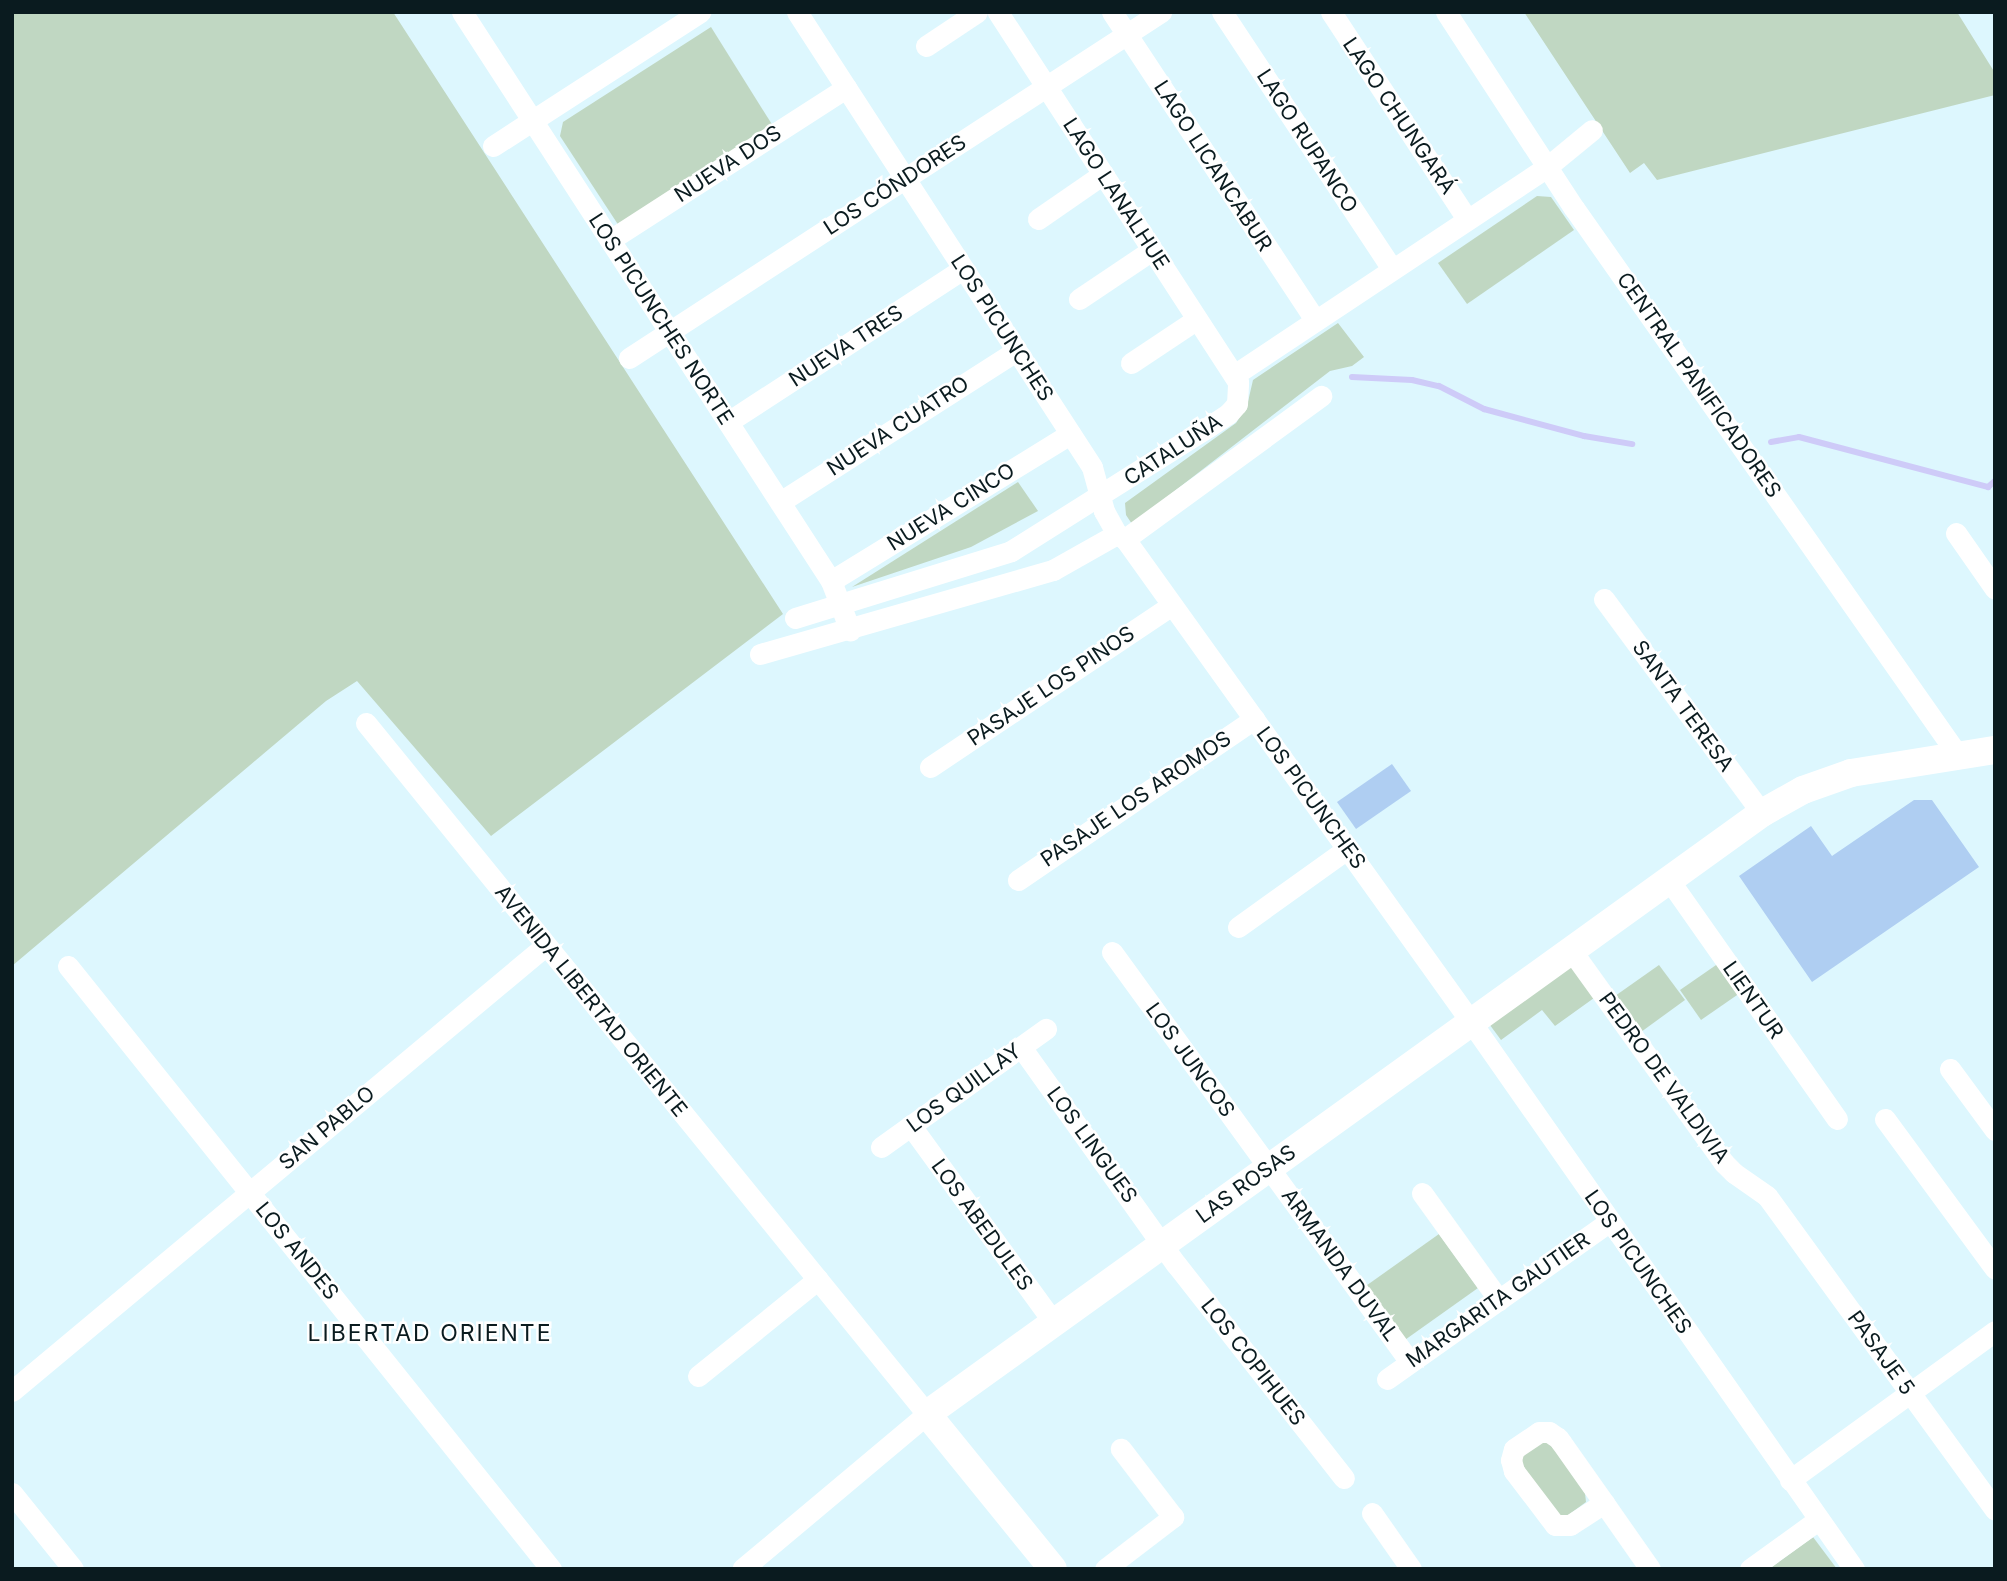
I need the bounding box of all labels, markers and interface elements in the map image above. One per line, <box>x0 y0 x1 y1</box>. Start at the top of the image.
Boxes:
street label: LAGO CHUNGARÁ <box>1337 33 1461 199</box>
street label: LAGO RUPANCO <box>1251 65 1363 217</box>
street label: LAGO LICANCABUR <box>1148 76 1278 256</box>
street label: LAGO LANALHUE <box>1058 113 1174 275</box>
street label: NUEVA DOS <box>670 120 786 208</box>
street label: LOS CÓNDORES <box>819 130 971 240</box>
street label: LOS PICUNCHES NORTE <box>583 209 739 429</box>
street label: LOS PICUNCHES <box>945 250 1059 406</box>
street label: CENTRAL PANIFICADORES <box>1611 268 1787 502</box>
street label: NUEVA TRES <box>784 300 908 392</box>
street label: NUEVA CUATRO <box>822 371 974 481</box>
street label: CATALUÑA <box>1119 409 1227 491</box>
street label: NUEVA CINCO <box>883 458 1019 556</box>
street label: PASAJE LOS PINOS <box>963 621 1139 751</box>
street label: SANTA TERESA <box>1627 635 1739 777</box>
street label: LOS PICUNCHES <box>1251 722 1371 874</box>
street label: PASAJE LOS AROMOS <box>1036 726 1236 872</box>
street label: AVENIDA LIBERTAD ORIENTE <box>490 880 692 1122</box>
street label: LIENTUR <box>1717 956 1789 1044</box>
street label: PEDRO DE VALDIVIA <box>1594 988 1734 1168</box>
street label: LOS JUNCOS <box>1140 998 1240 1122</box>
street label: LOS QUILLAY <box>902 1038 1026 1138</box>
street label: SAN PABLO <box>274 1081 380 1175</box>
street label: LOS LINGUES <box>1041 1082 1143 1208</box>
street label: LAS ROSAS <box>1191 1139 1301 1229</box>
street label: LOS ABEDULES <box>926 1154 1038 1296</box>
street label: ARMANDA DUVAL <box>1276 1184 1404 1346</box>
street label: LOS PICUNCHES <box>1579 1185 1697 1339</box>
street label: LOS ANDES <box>250 1197 344 1305</box>
street label: MARGARITA GAUTIER <box>1401 1227 1595 1373</box>
street label: LOS COPIHUES <box>1196 1293 1310 1431</box>
street label: PASAJE 5 <box>1842 1306 1920 1400</box>
district label: LIBERTAD ORIENTE <box>309 1319 551 1347</box>

